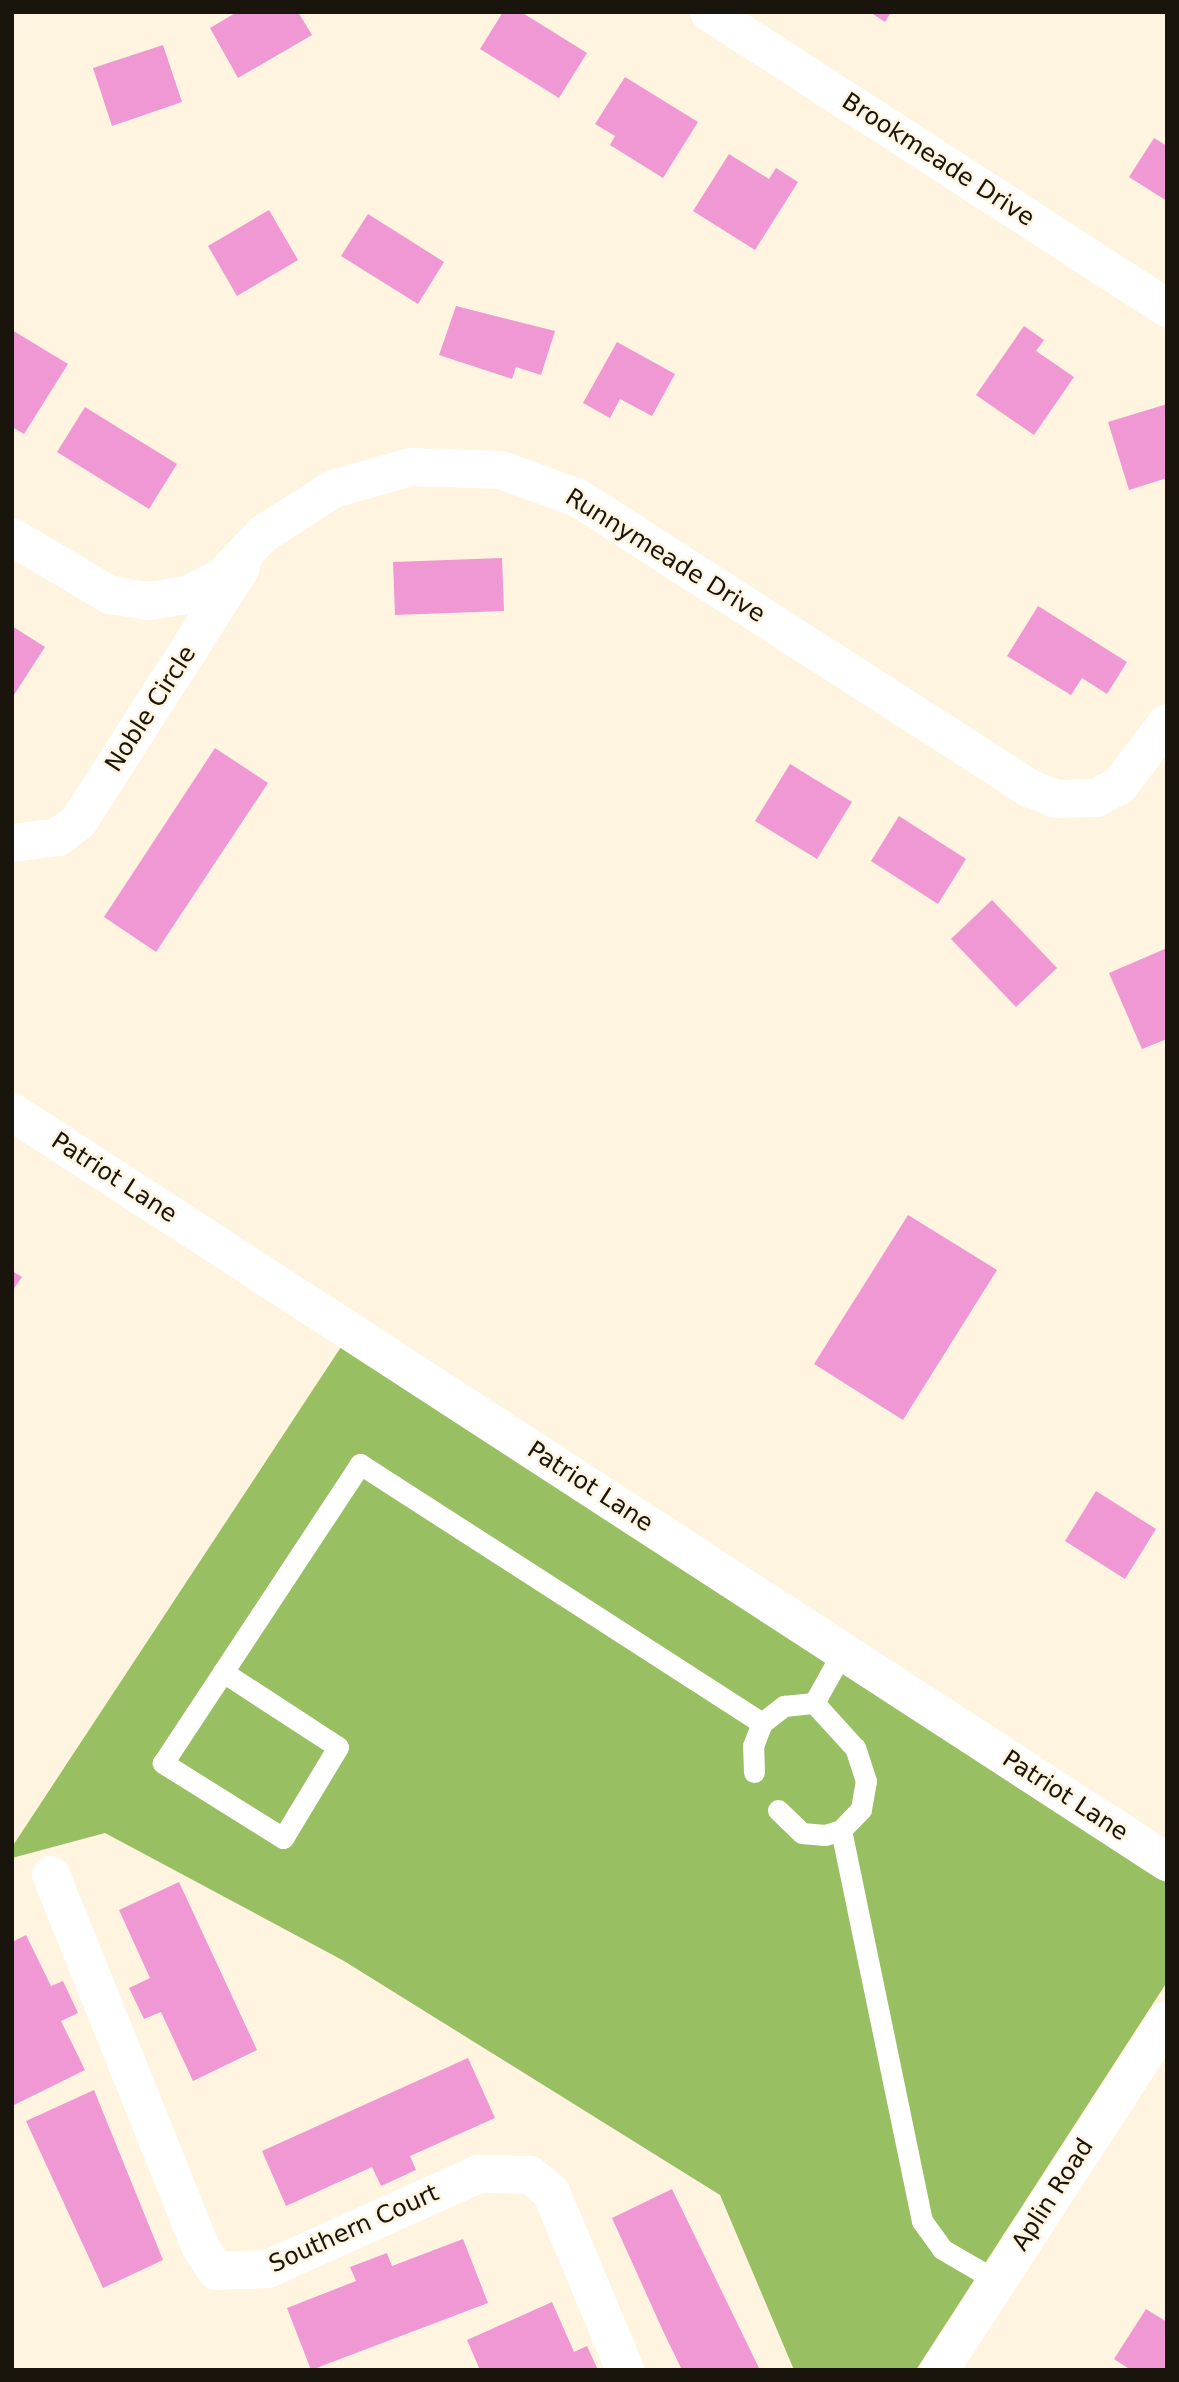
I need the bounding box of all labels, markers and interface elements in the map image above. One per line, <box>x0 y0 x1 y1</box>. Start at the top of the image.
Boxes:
street label: Brookmeade Drive <box>836 87 1040 233</box>
street label: Runnymeade Drive <box>560 483 770 629</box>
street label: Noble Circle <box>100 641 202 777</box>
street label: Patriot Lane <box>46 1127 182 1229</box>
street label: Patriot Lane <box>522 1436 658 1538</box>
street label: Patriot Lane <box>997 1745 1133 1847</box>
street label: Aplin Road <box>1006 2133 1100 2257</box>
street label: Southern Court <box>265 2179 443 2279</box>

